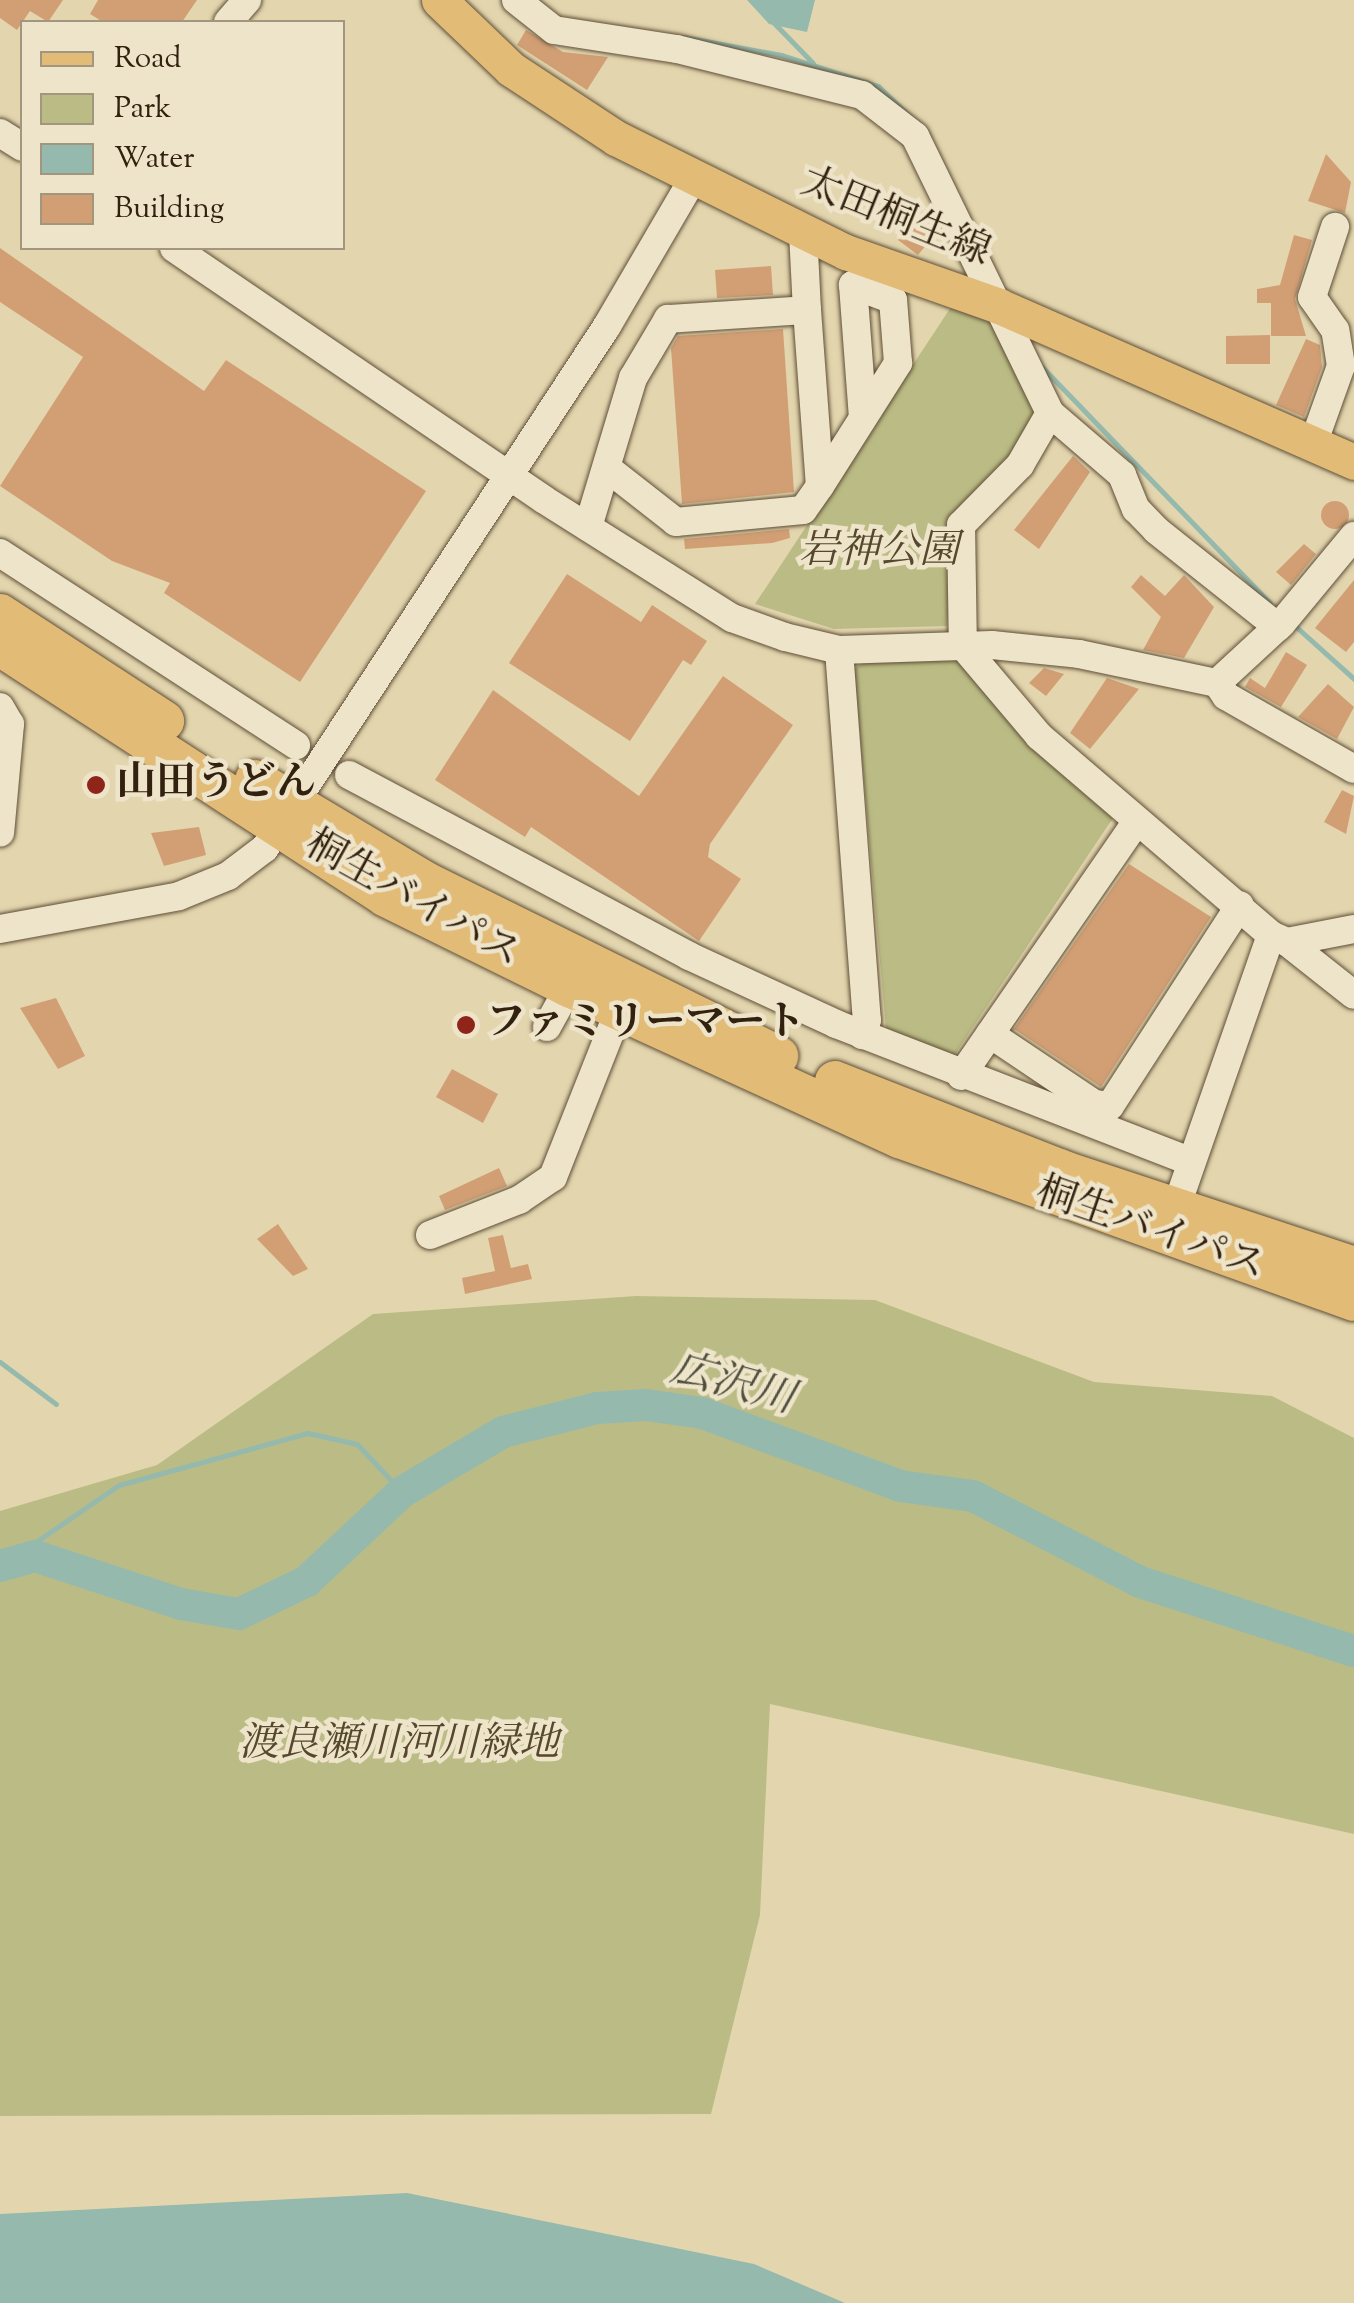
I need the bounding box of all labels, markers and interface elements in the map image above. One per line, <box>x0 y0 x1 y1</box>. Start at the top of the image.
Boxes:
legend <box>20 20 345 250</box>
text: Road <box>114 38 181 81</box>
text: Park <box>114 88 171 131</box>
text: Water <box>114 138 195 181</box>
street label: 太田桐生線 <box>793 159 997 279</box>
text: Building <box>114 188 224 231</box>
park label: 岩神公園 <box>799 529 959 577</box>
place label: 山田うどん <box>116 761 316 809</box>
marker: 山田うどん <box>85 774 107 796</box>
street label: 桐生バイパス <box>295 822 529 980</box>
place label: ファミリーマート <box>486 1001 806 1049</box>
marker: ファミリーマート <box>455 1014 477 1036</box>
street label: 桐生バイパス <box>1029 1169 1271 1293</box>
water label: 広沢川 <box>665 1345 799 1427</box>
park label: 渡良瀬川河川緑地 <box>239 1722 559 1770</box>

